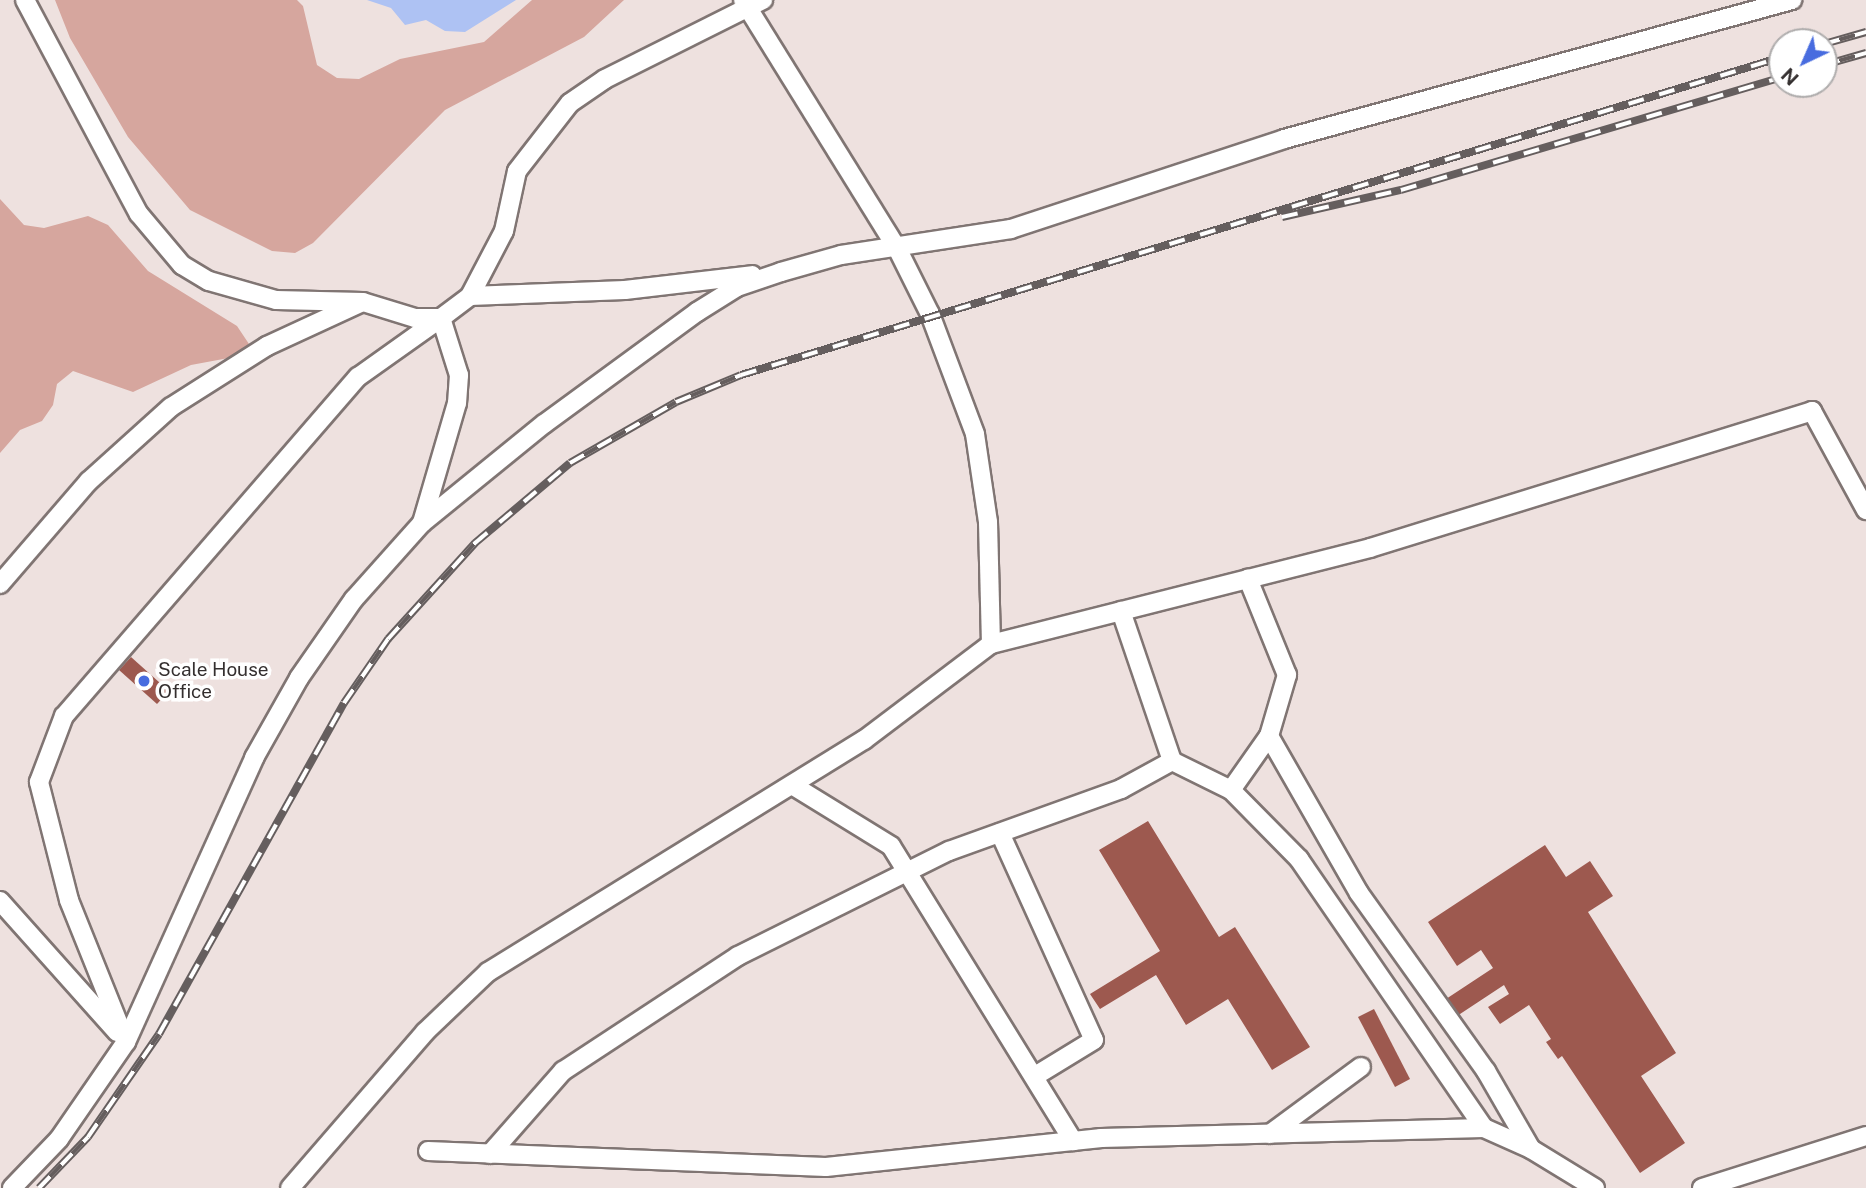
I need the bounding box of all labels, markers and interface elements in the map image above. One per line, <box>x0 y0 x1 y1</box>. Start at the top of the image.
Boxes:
north arrow <box>1768 28 1838 98</box>
text: N <box>1777 64 1803 90</box>
place label: Scale House Office <box>158 659 269 703</box>
marker: Scale House Office <box>136 673 152 689</box>

